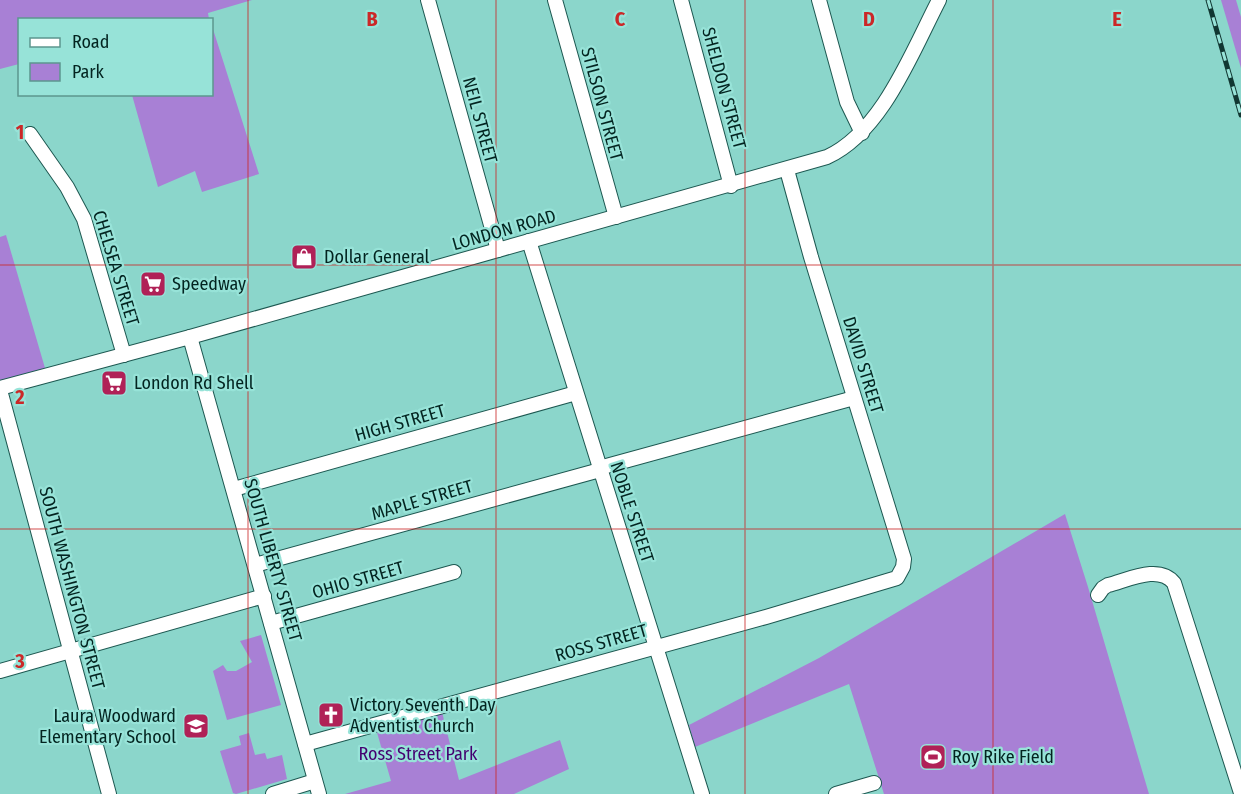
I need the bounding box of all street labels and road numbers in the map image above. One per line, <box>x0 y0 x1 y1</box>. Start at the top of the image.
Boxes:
street label: SHELDON STREET <box>697 25 751 152</box>
street label: STILSON STREET <box>576 45 628 164</box>
street label: NEIL STREET <box>458 75 502 166</box>
street label: LONDON ROAD <box>450 205 558 255</box>
street label: CHELSEA STREET <box>88 208 144 329</box>
street label: DAVID STREET <box>838 314 888 417</box>
street label: HIGH STREET <box>352 399 448 446</box>
street label: NOBLE STREET <box>605 459 659 566</box>
street label: MAPLE STREET <box>369 475 476 525</box>
street label: SOUTH LIBERTY STREET <box>239 476 307 644</box>
street label: SOUTH WASHINGTON STREET <box>34 484 110 692</box>
street label: OHIO STREET <box>310 556 407 604</box>
street label: ROSS STREET <box>552 619 650 667</box>

